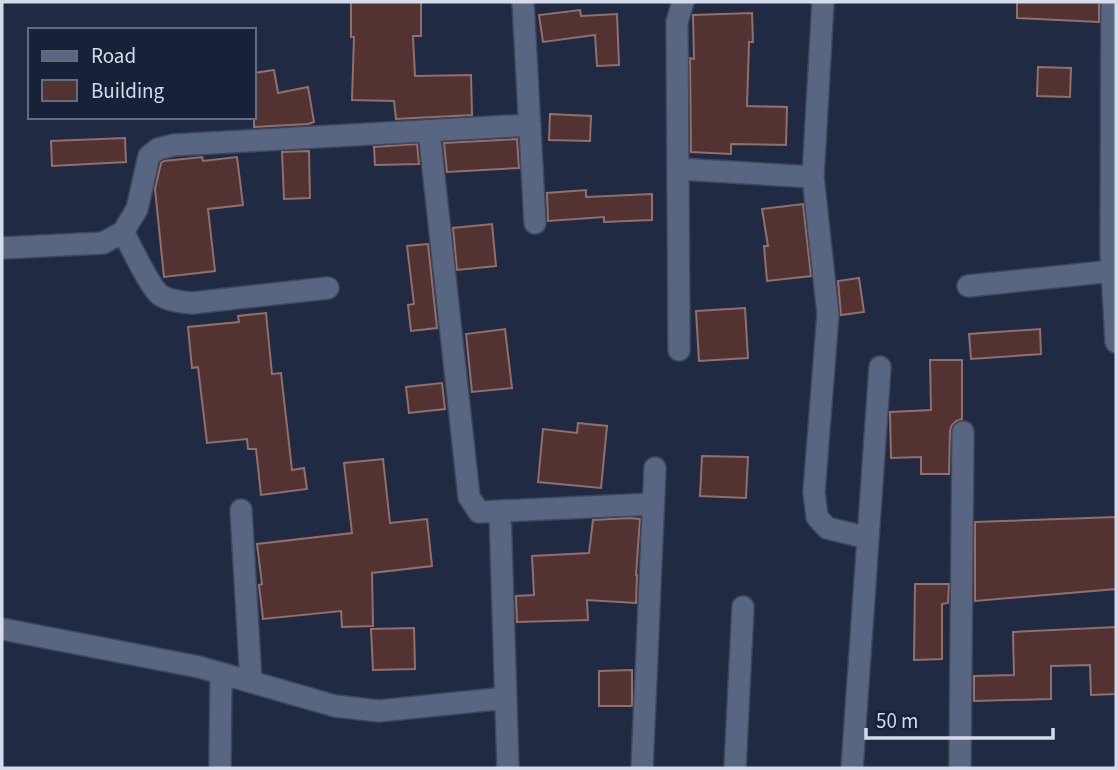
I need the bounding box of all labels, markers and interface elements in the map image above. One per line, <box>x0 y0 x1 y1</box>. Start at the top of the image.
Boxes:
legend <box>28 28 256 119</box>
text: Road <box>91 41 136 71</box>
text: Building <box>91 76 165 106</box>
scale bar <box>866 696 1053 740</box>
text: 50 m <box>876 706 918 736</box>

